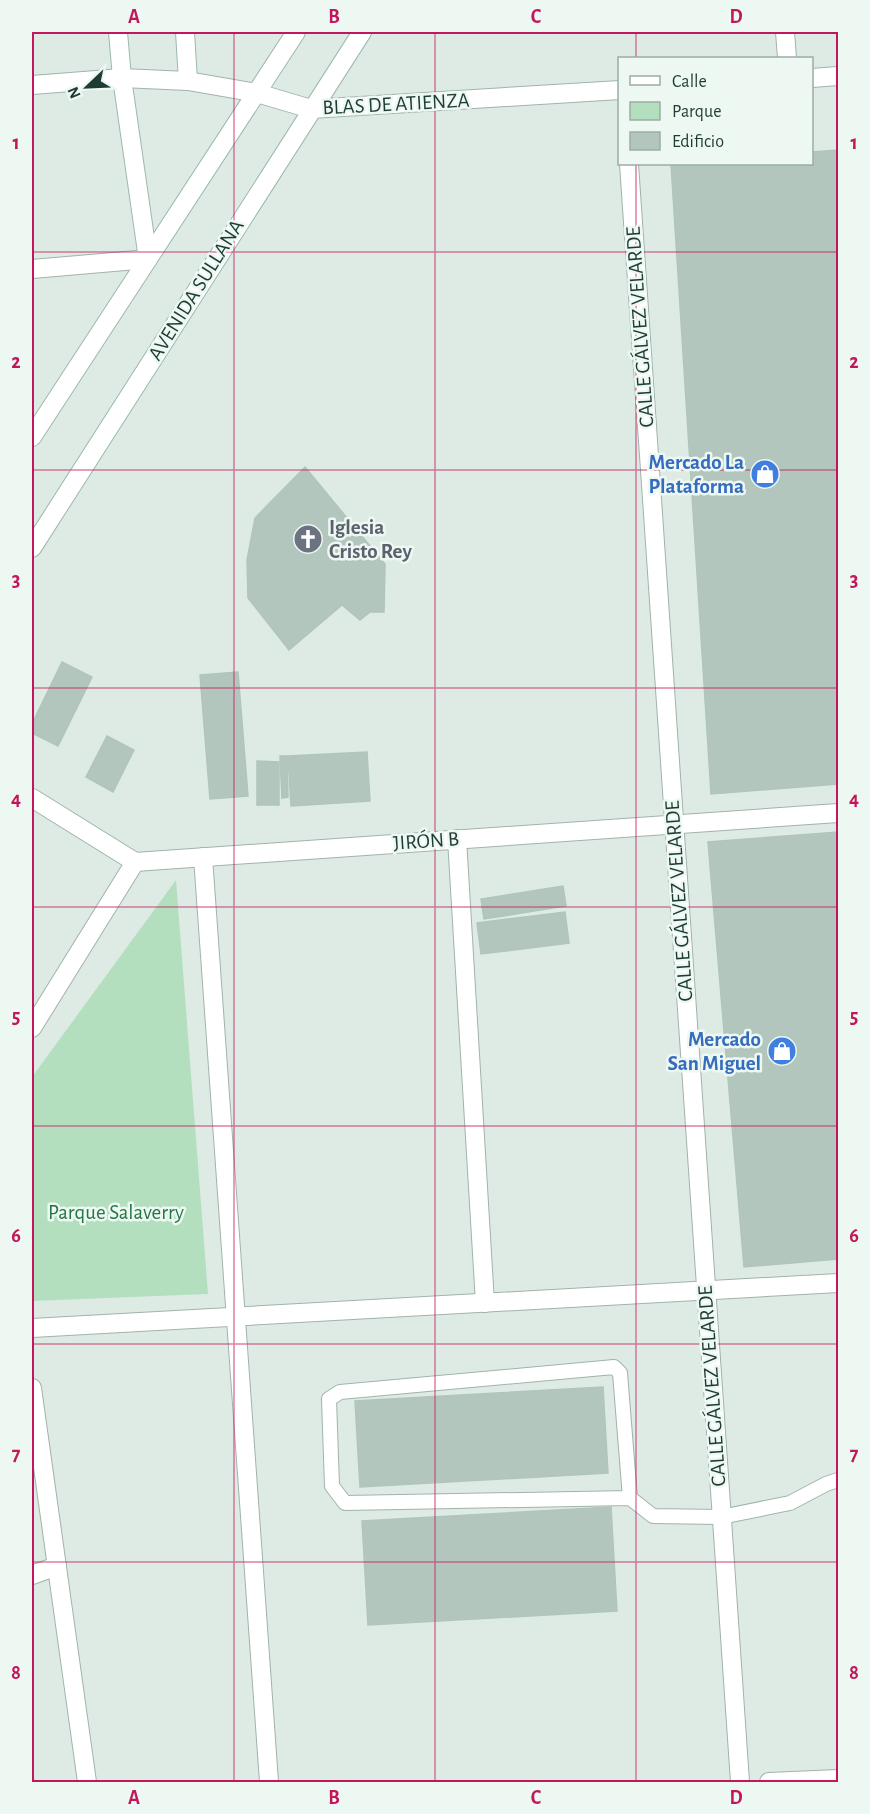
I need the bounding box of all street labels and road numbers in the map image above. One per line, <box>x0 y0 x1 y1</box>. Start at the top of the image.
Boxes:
street label: BLAS DE ATIENZA <box>322 90 470 118</box>
street label: AVENIDA SULLANA <box>144 216 248 364</box>
street label: CALLE GÁLVEZ VELARDE <box>621 226 657 428</box>
street label: CALLE GÁLVEZ VELARDE <box>660 800 696 1002</box>
street label: JIRÓN B <box>392 826 460 854</box>
street label: CALLE GÁLVEZ VELARDE <box>693 1285 729 1487</box>

